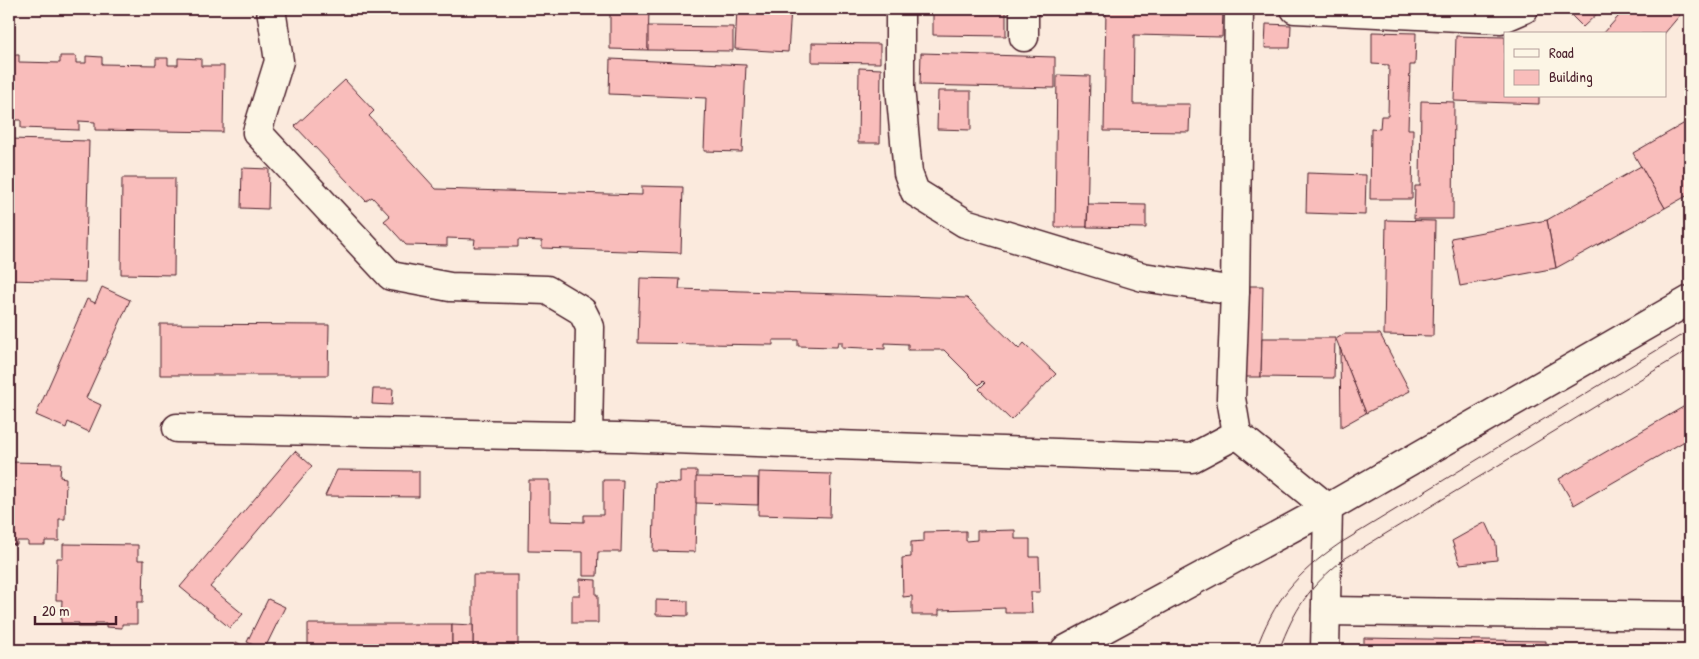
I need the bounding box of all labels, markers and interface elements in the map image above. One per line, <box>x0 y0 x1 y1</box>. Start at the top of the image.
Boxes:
legend <box>1504 32 1666 98</box>
text: Road <box>1549 42 1574 63</box>
text: Building <box>1549 66 1593 87</box>
scale bar <box>35 594 116 626</box>
text: 20 m <box>42 600 69 621</box>

